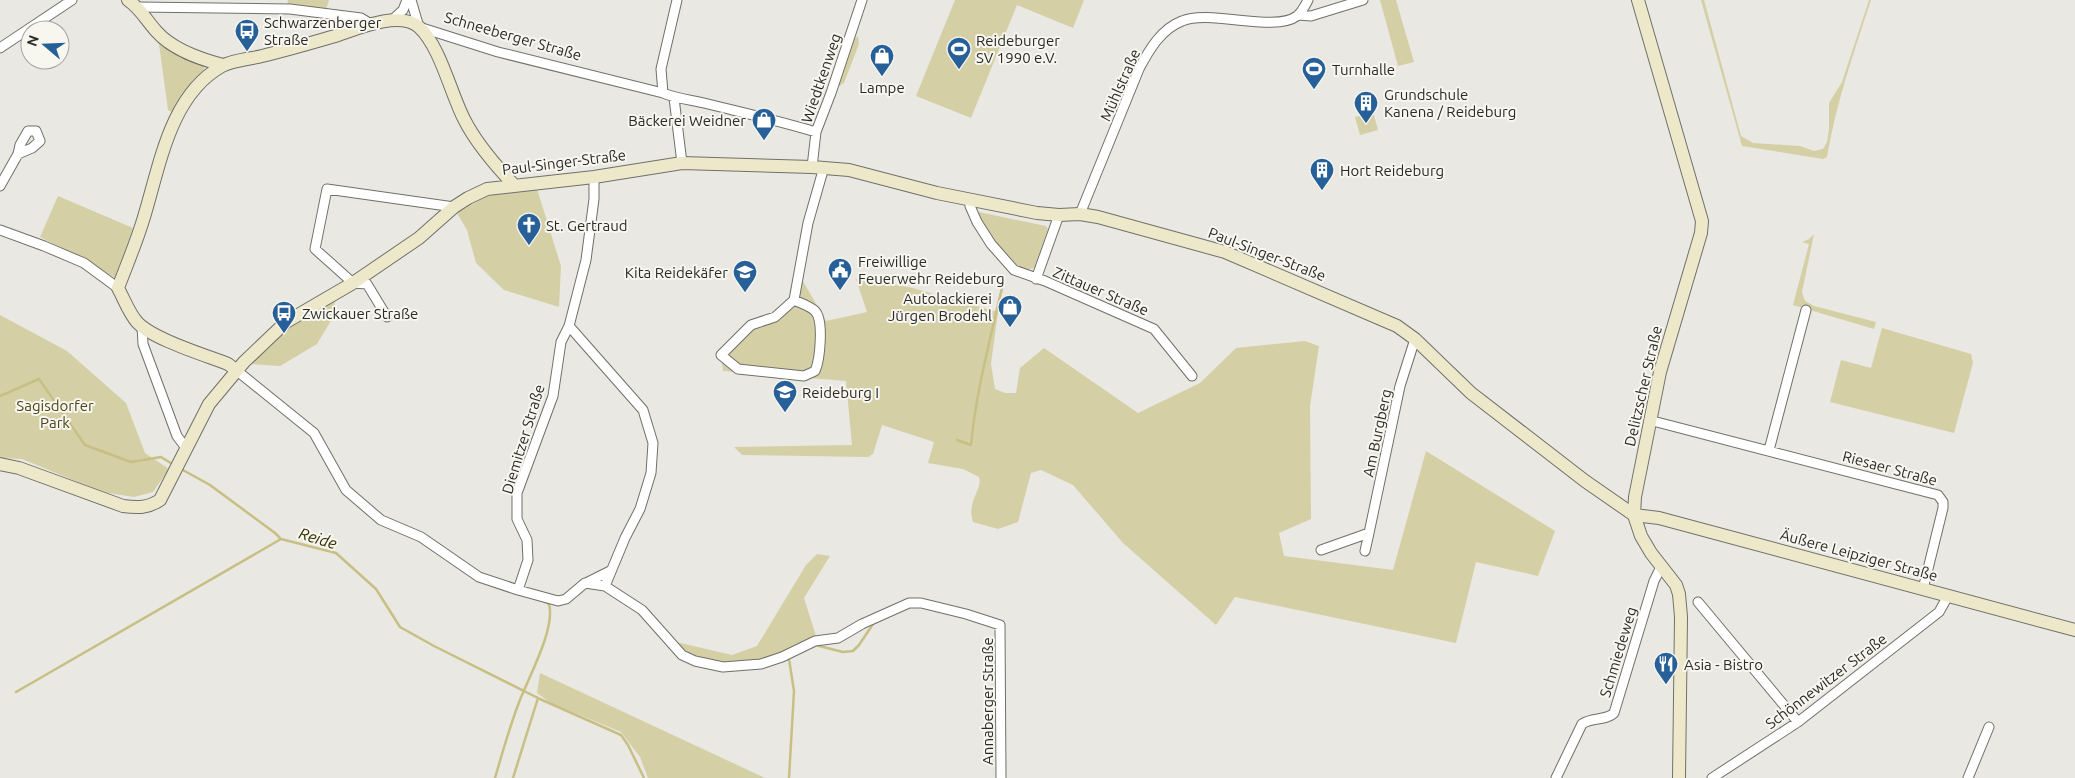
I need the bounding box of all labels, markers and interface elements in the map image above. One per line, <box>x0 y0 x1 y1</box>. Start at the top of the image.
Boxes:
street label: Schneeberger Straße <box>443 8 583 64</box>
place label: Schwarzenberger Straße <box>264 14 382 48</box>
bus stop icon: Schwarzenberger Straße <box>234 18 260 52</box>
north arrow <box>20 20 70 70</box>
street label: Wiedtkenweg <box>798 31 844 125</box>
place label: Reideburger SV 1990 e.V. <box>976 32 1060 66</box>
text: N <box>23 33 42 48</box>
sports icon: Reideburger SV 1990 e.V. <box>946 36 972 70</box>
shop icon: Lampe <box>869 43 895 77</box>
street label: Mühlstraße <box>1097 46 1143 124</box>
sports icon: Turnhalle <box>1301 56 1327 90</box>
place label: Turnhalle <box>1332 61 1395 78</box>
place label: Lampe <box>859 79 905 96</box>
place label: Grundschule Kanena / Reideburg <box>1384 86 1516 120</box>
building icon: Grundschule Kanena / Reideburg <box>1353 90 1379 124</box>
shop icon: Bäckerei Weidner <box>751 107 777 141</box>
place label: Bäckerei Weidner <box>628 112 746 129</box>
street label: Paul-Singer-Straße <box>501 146 627 178</box>
building icon: Hort Reideburg <box>1309 157 1335 191</box>
place label: Hort Reideburg <box>1340 162 1444 179</box>
church icon: St. Gertraud <box>516 212 542 246</box>
place label: St. Gertraud <box>546 217 628 234</box>
street label: Paul-Singer-Straße <box>1206 224 1328 284</box>
place label: Freiwillige Feuerwehr Reideburg <box>858 253 1005 287</box>
public building icon: Freiwillige Feuerwehr Reideburg <box>827 257 853 291</box>
school or university icon: Kita Reidekäfer <box>732 259 758 293</box>
street label: Zittauer Straße <box>1051 263 1151 319</box>
place label: Kita Reidekäfer <box>625 264 728 281</box>
place label: Autolackierei Jürgen Brodehl <box>888 290 992 324</box>
shop icon: Autolackierei Jürgen Brodehl <box>997 294 1023 328</box>
bus stop icon: Zwickauer Straße <box>271 300 297 334</box>
place label: Zwickauer Straße <box>302 305 418 322</box>
street label: Delitzscher Straße <box>1621 324 1665 448</box>
school or university icon: Reideburg I <box>772 379 798 413</box>
street label: Diemitzer Straße <box>498 382 548 496</box>
place label: Reideburg I <box>802 384 879 401</box>
street label: Am Burgberg <box>1359 387 1395 479</box>
park label: Sagisdorfer Park <box>16 397 94 431</box>
street label: Riesaer Straße <box>1841 447 1939 489</box>
water label: Reide <box>297 524 339 552</box>
street label: Äußere Leipziger Straße <box>1778 526 1940 584</box>
street label: Schmiedeweg <box>1596 605 1640 699</box>
street label: Schönnewitzer Straße <box>1762 630 1890 732</box>
street label: Annaberger Straße <box>979 637 996 765</box>
restaurant icon: Asia - Bistro <box>1653 651 1679 685</box>
place label: Asia - Bistro <box>1684 656 1763 673</box>

